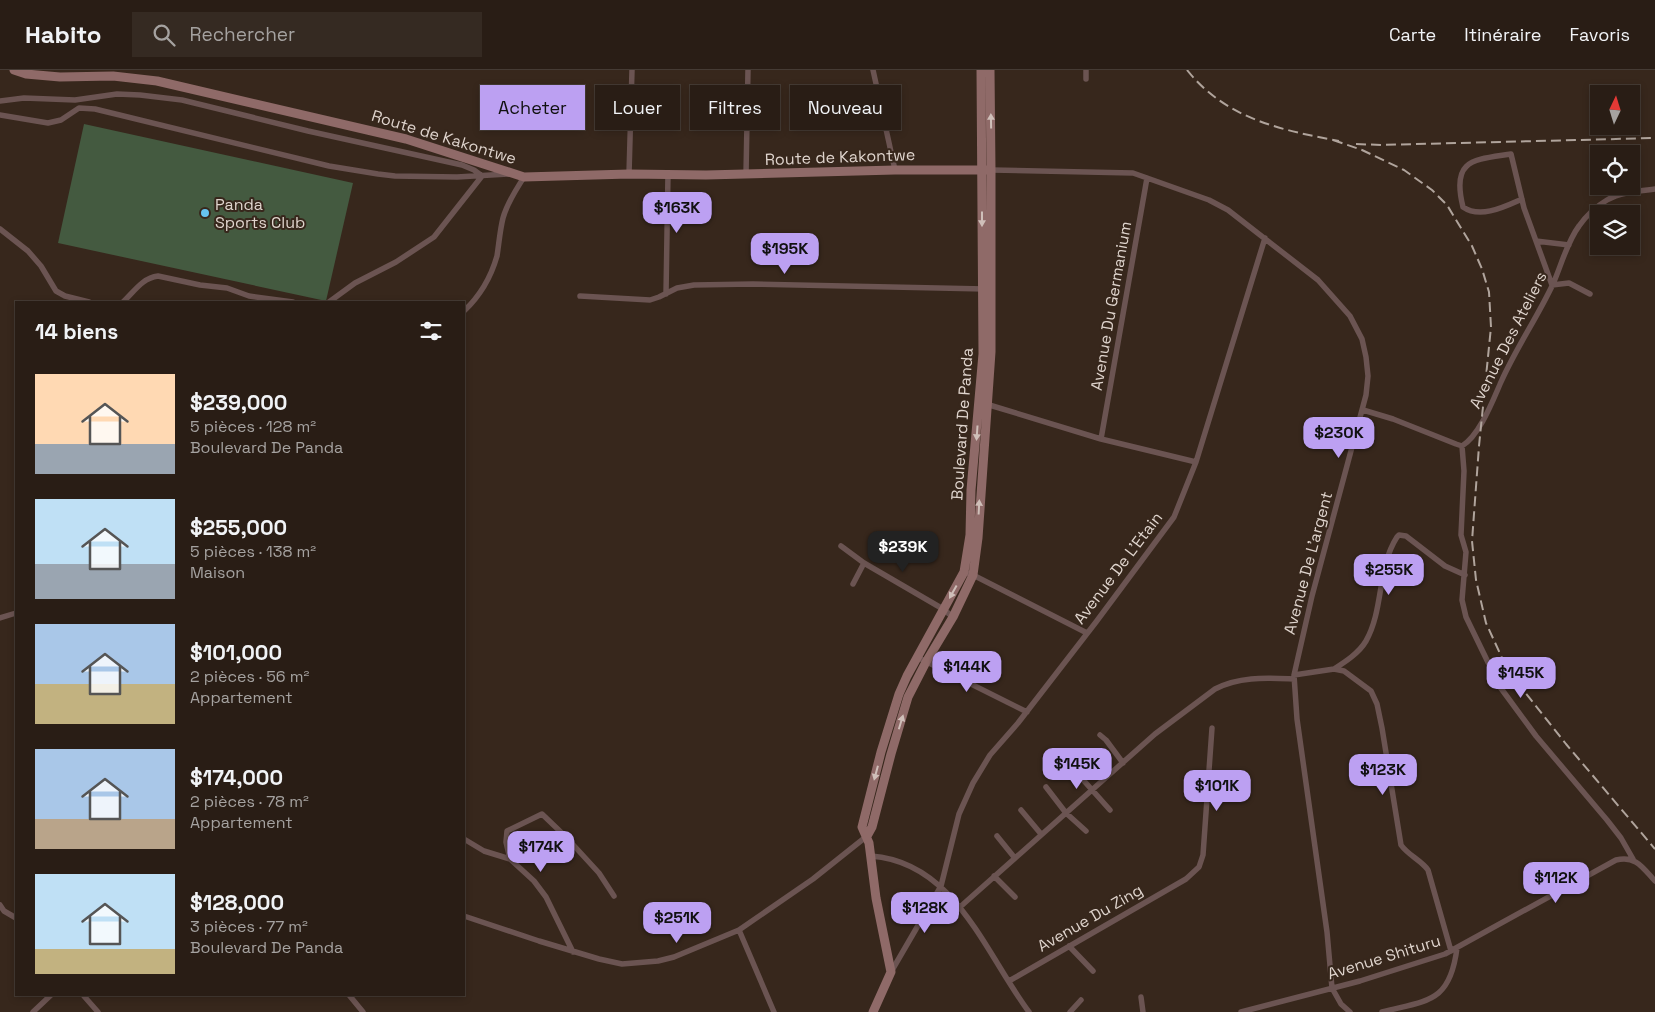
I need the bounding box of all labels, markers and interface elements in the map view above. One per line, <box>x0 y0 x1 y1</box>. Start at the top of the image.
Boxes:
search box <box>132 12 482 57</box>
text: Habito <box>25 19 102 50</box>
icon: search <box>150 21 178 49</box>
text: Rechercher <box>190 22 295 47</box>
text: Carte <box>1389 23 1436 46</box>
text: Itinéraire <box>1464 23 1541 46</box>
text: Favoris <box>1569 23 1630 46</box>
chip: Acheter <box>480 85 585 130</box>
chip: Louer <box>595 85 680 130</box>
chip: Filtres <box>690 85 780 130</box>
chip: Nouveau <box>790 85 901 130</box>
north arrow <box>1590 85 1640 135</box>
map controls <box>1590 85 1640 255</box>
street label: Route de Kakontwe <box>369 105 519 169</box>
one-way arrow <box>987 113 995 129</box>
street label: Route de Kakontwe <box>764 144 916 170</box>
button: locate <box>1590 145 1640 195</box>
pin: $163K <box>642 191 712 234</box>
place label: Panda Sports Club <box>215 194 305 233</box>
text: $163K <box>654 197 700 218</box>
button: layers <box>1590 205 1640 255</box>
marker: Panda Sports Club <box>199 207 211 219</box>
one-way arrow <box>978 211 986 227</box>
street label: Avenue Du Germanium <box>1086 220 1136 392</box>
pin: $195K <box>750 232 820 275</box>
text: $195K <box>762 238 808 259</box>
street label: Avenue Des Ateliers <box>1464 268 1552 412</box>
icon: filters <box>417 317 445 345</box>
text: 14 biens <box>35 318 118 345</box>
street label: Boulevard De Panda <box>946 347 978 501</box>
text: $239,000 <box>190 389 287 416</box>
icon: home <box>75 394 135 454</box>
text: 5 pièces · 128 m² <box>190 416 316 437</box>
pin: $230K <box>1304 416 1374 459</box>
text: $230K <box>1314 422 1364 443</box>
one-way arrow <box>972 426 980 442</box>
text: Boulevard De Panda <box>190 437 343 458</box>
street label: Avenue De L'argent <box>1279 489 1337 637</box>
one-way arrow <box>976 499 984 515</box>
street label: Avenue De L'Etain <box>1069 508 1167 628</box>
text: $255,000 <box>190 514 287 541</box>
icon: home <box>75 519 135 579</box>
pin: $239K <box>868 530 938 573</box>
text: $239K <box>879 536 927 557</box>
text: 5 pièces · 138 m² <box>190 541 316 562</box>
pin: $255K <box>1354 554 1424 596</box>
text: $255K <box>1365 559 1413 580</box>
text: Maison <box>190 562 245 583</box>
one-way arrow <box>948 585 957 599</box>
text: $101,000 <box>190 639 282 666</box>
icon: home <box>75 644 135 704</box>
pin: $144K <box>932 650 1002 693</box>
text: $144K <box>943 656 991 677</box>
pin: $145K <box>1486 656 1556 699</box>
text: $145K <box>1498 662 1544 683</box>
text: 2 pièces · 56 m² <box>190 666 309 687</box>
text: Appartement <box>190 687 293 708</box>
one-way arrow <box>897 715 905 730</box>
pin: $145K <box>1042 748 1112 790</box>
text: $145K <box>1054 753 1100 774</box>
pin: $123K <box>1348 754 1418 796</box>
text: $123K <box>1360 759 1406 780</box>
text: $174,000 <box>190 764 283 791</box>
one-way arrow <box>872 765 880 781</box>
icon: home <box>75 769 135 829</box>
pin: $101K <box>1182 770 1252 812</box>
text: $101K <box>1195 775 1239 796</box>
text: 2 pièces · 78 m² <box>190 791 309 812</box>
text: Appartement <box>190 812 293 833</box>
pin: $174K <box>506 830 576 873</box>
text: $174K <box>518 836 564 857</box>
pin: $112K <box>1521 862 1591 904</box>
text: $112K <box>1534 867 1578 888</box>
street label: Avenue Du Zing <box>1033 879 1147 957</box>
text: $128,000 <box>190 889 284 916</box>
pin: $128K <box>890 892 960 934</box>
icon: home <box>75 894 135 954</box>
text: $128K <box>902 897 948 918</box>
pin: $251K <box>642 902 712 944</box>
text: $251K <box>654 907 700 928</box>
text: 3 pièces · 77 m² <box>190 916 308 937</box>
street label: Avenue Shituru <box>1325 930 1443 984</box>
text: Boulevard De Panda <box>190 937 343 958</box>

